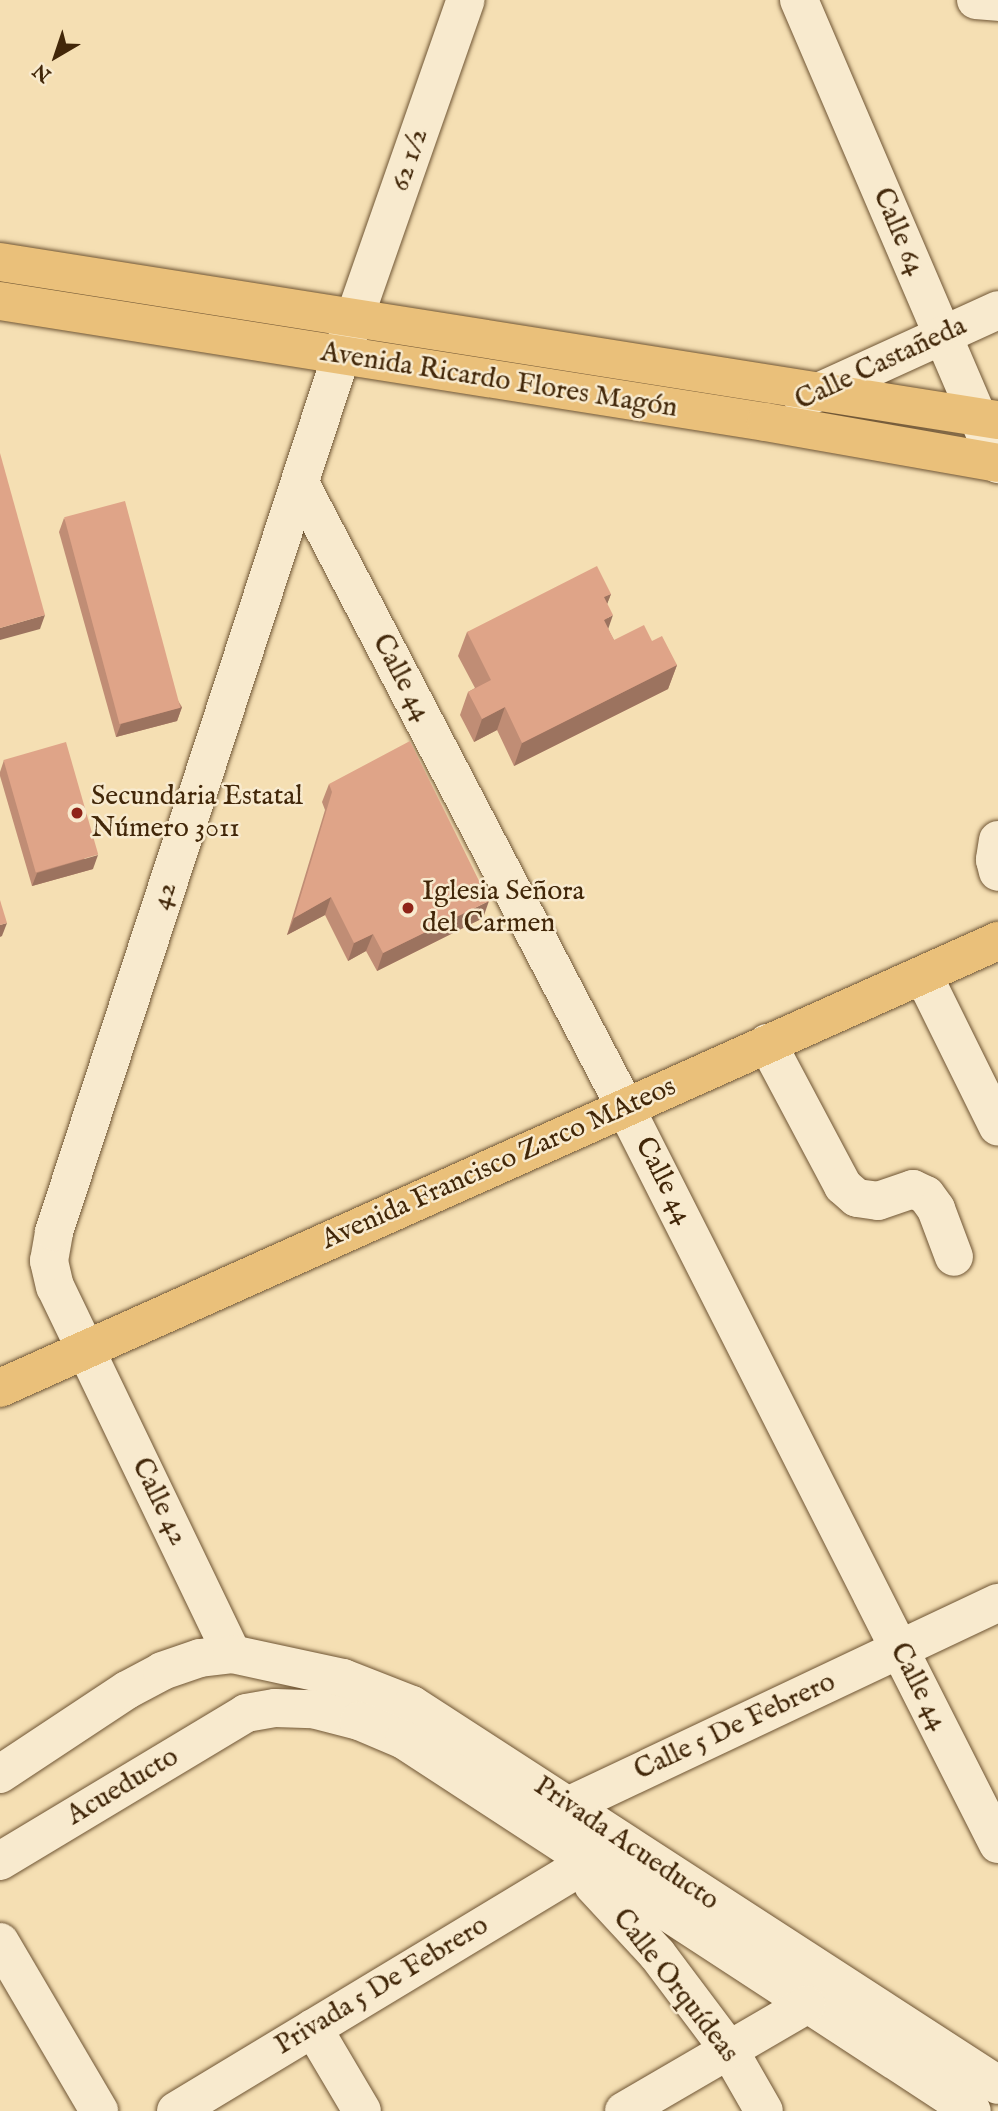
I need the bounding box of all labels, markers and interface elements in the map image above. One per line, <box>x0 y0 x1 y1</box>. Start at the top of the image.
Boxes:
north arrow <box>21 21 91 91</box>
text: N <box>29 58 57 87</box>
street label: 62 1/2 <box>384 124 436 196</box>
street label: Calle 64 <box>865 183 931 281</box>
street label: Calle Castañeda <box>790 310 972 418</box>
street label: Avenida Ricardo Flores Magón <box>318 336 680 426</box>
street label: Calle 44 <box>364 629 438 727</box>
place label: Secundaria Estatal Número 3011 <box>91 780 303 846</box>
marker: Secundaria Estatal Número 3011 <box>69 805 85 821</box>
place label: Iglesia Señora del Carmen <box>422 875 585 941</box>
street label: 42 <box>145 878 185 914</box>
marker: Iglesia Señora del Carmen <box>400 900 416 916</box>
street label: Avenida Francisco Zarco MAteos <box>317 1071 681 1257</box>
street label: Calle 44 <box>627 1132 699 1230</box>
street label: Calle 42 <box>123 1453 195 1551</box>
street label: Calle 44 <box>882 1638 954 1736</box>
street label: Calle 5 De Febrero <box>629 1666 841 1788</box>
street label: Acueducto <box>61 1741 185 1833</box>
street label: Privada Acueducto <box>527 1770 725 1918</box>
street label: Calle Orquídeas <box>605 1903 745 2069</box>
street label: Privada 5 De Febrero <box>269 1909 495 2063</box>

